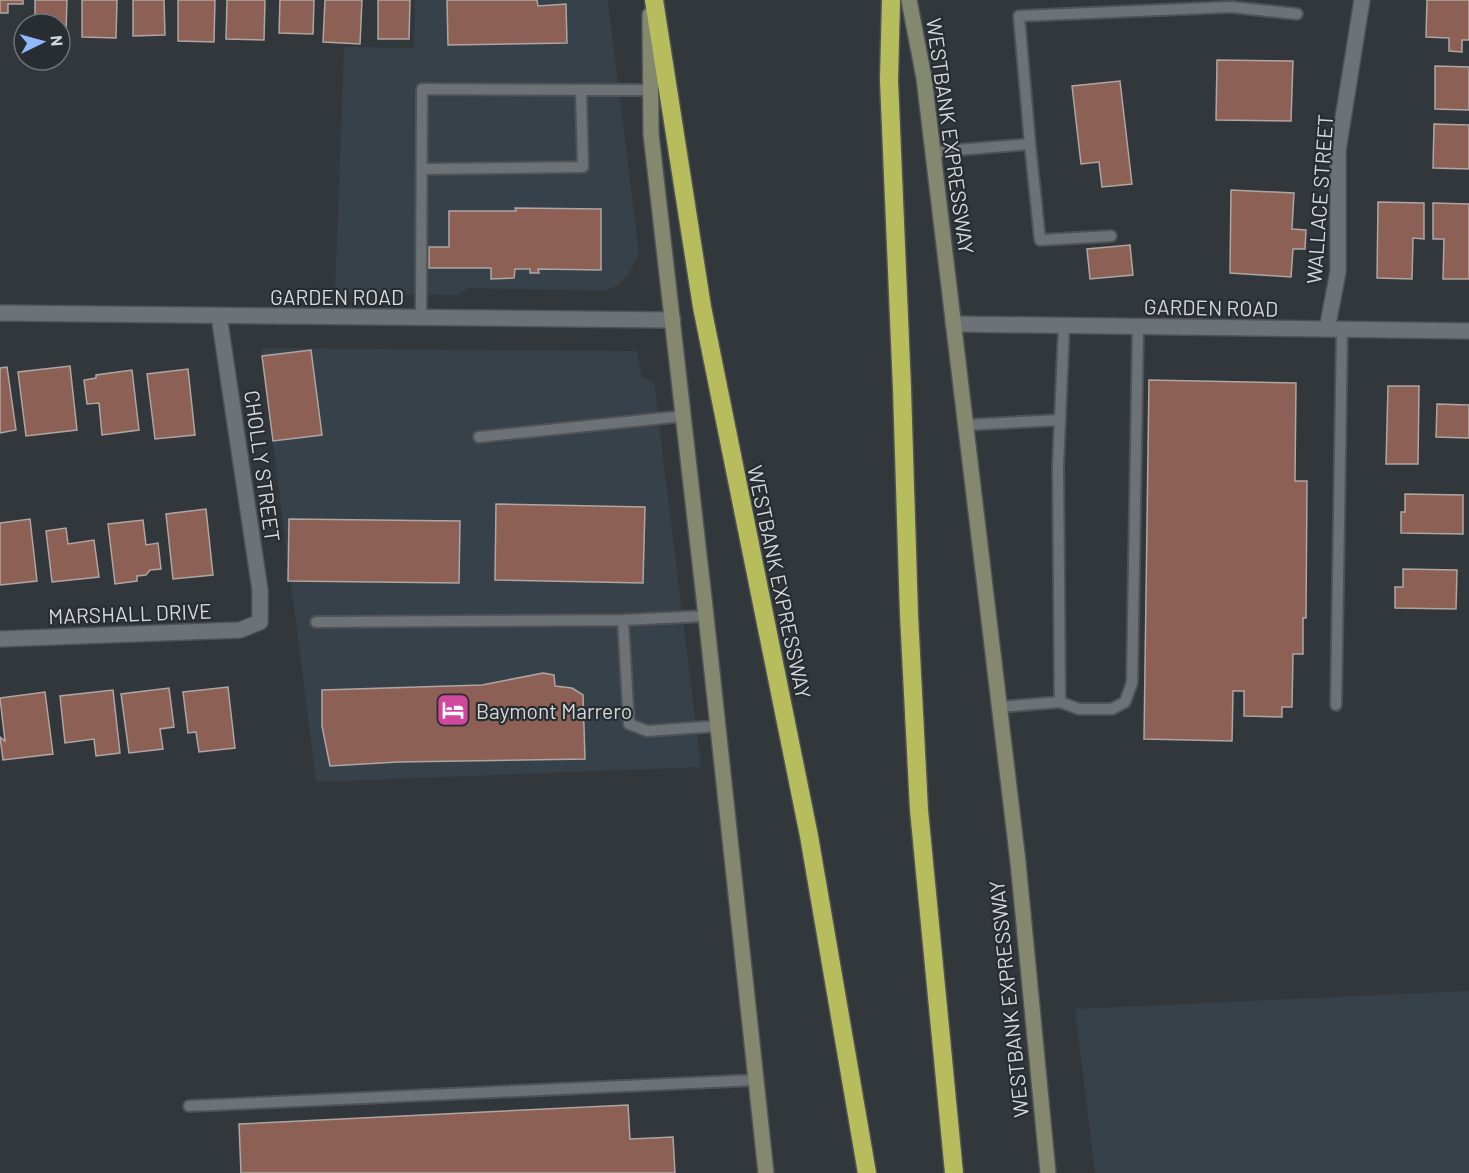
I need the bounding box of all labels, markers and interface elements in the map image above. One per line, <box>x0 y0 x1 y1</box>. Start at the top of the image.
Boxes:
north arrow <box>12 12 72 72</box>
street label: WESTBANK EXPRESSWAY <box>922 16 980 256</box>
text: N <box>48 35 67 47</box>
street label: WALLACE STREET <box>1301 113 1337 285</box>
street label: GARDEN ROAD <box>270 284 404 309</box>
street label: GARDEN ROAD <box>1144 293 1278 321</box>
street label: CHOLLY STREET <box>240 388 286 544</box>
street label: WESTBANK EXPRESSWAY <box>743 463 817 701</box>
street label: MARSHALL DRIVE <box>48 598 212 628</box>
hotel icon: Baymont Marrero <box>435 692 471 728</box>
place label: Baymont Marrero <box>476 698 632 723</box>
street label: WESTBANK EXPRESSWAY <box>983 879 1033 1119</box>

